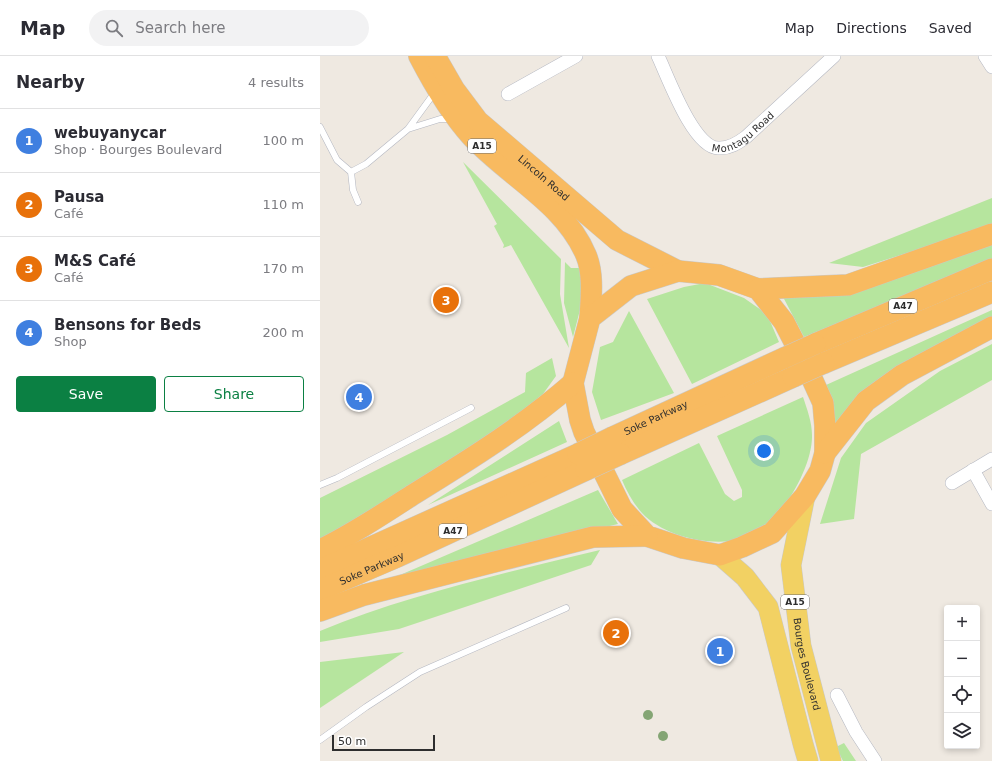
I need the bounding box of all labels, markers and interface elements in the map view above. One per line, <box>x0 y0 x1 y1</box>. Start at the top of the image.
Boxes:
search box <box>89 10 369 46</box>
text: Map <box>20 17 65 39</box>
icon: search <box>103 17 125 39</box>
text: Search here <box>135 19 225 37</box>
text: Map <box>785 20 814 36</box>
text: Directions <box>836 20 907 36</box>
text: Saved <box>929 20 972 36</box>
text: Nearby <box>16 72 85 92</box>
text: 4 results <box>248 75 304 90</box>
street label: Montagu Road <box>711 109 776 154</box>
text: webuyanycar <box>54 124 166 142</box>
text: 1 <box>24 133 34 148</box>
text: 100 m <box>262 133 304 148</box>
road number: A15 <box>468 139 496 153</box>
text: Shop · Bourges Boulevard <box>54 142 222 157</box>
street label: Lincoln Road <box>516 153 572 202</box>
text: Pausa <box>54 188 104 206</box>
text: 2 <box>24 197 34 212</box>
text: 110 m <box>262 197 304 212</box>
text: Café <box>54 206 84 221</box>
text: M&S Café <box>54 252 136 270</box>
text: 3 <box>24 261 34 276</box>
text: 170 m <box>262 261 304 276</box>
text: Café <box>54 270 84 285</box>
pin: 3 <box>433 285 459 315</box>
road number: A47 <box>889 299 917 313</box>
text: Bensons for Beds <box>54 316 201 334</box>
text: 4 <box>24 325 34 340</box>
text: 200 m <box>262 325 304 340</box>
text: Shop <box>54 334 87 349</box>
button: Save <box>16 376 156 412</box>
button: Share <box>164 376 304 412</box>
pin: 4 <box>346 382 372 412</box>
street label: Soke Parkway <box>622 398 689 437</box>
your location <box>754 441 774 461</box>
road number: A47 <box>439 524 467 538</box>
street label: Soke Parkway <box>338 549 406 587</box>
road number: A15 <box>781 595 809 609</box>
map controls <box>944 605 980 749</box>
button: + <box>944 605 980 641</box>
street label: Bourges Boulevard <box>792 617 823 712</box>
pin: 2 <box>603 618 629 648</box>
pin: 1 <box>707 636 733 666</box>
button: − <box>944 641 980 677</box>
button: locate <box>944 677 980 713</box>
button: layers <box>944 713 980 749</box>
scale bar <box>332 733 435 752</box>
text: 50 m <box>338 735 366 748</box>

